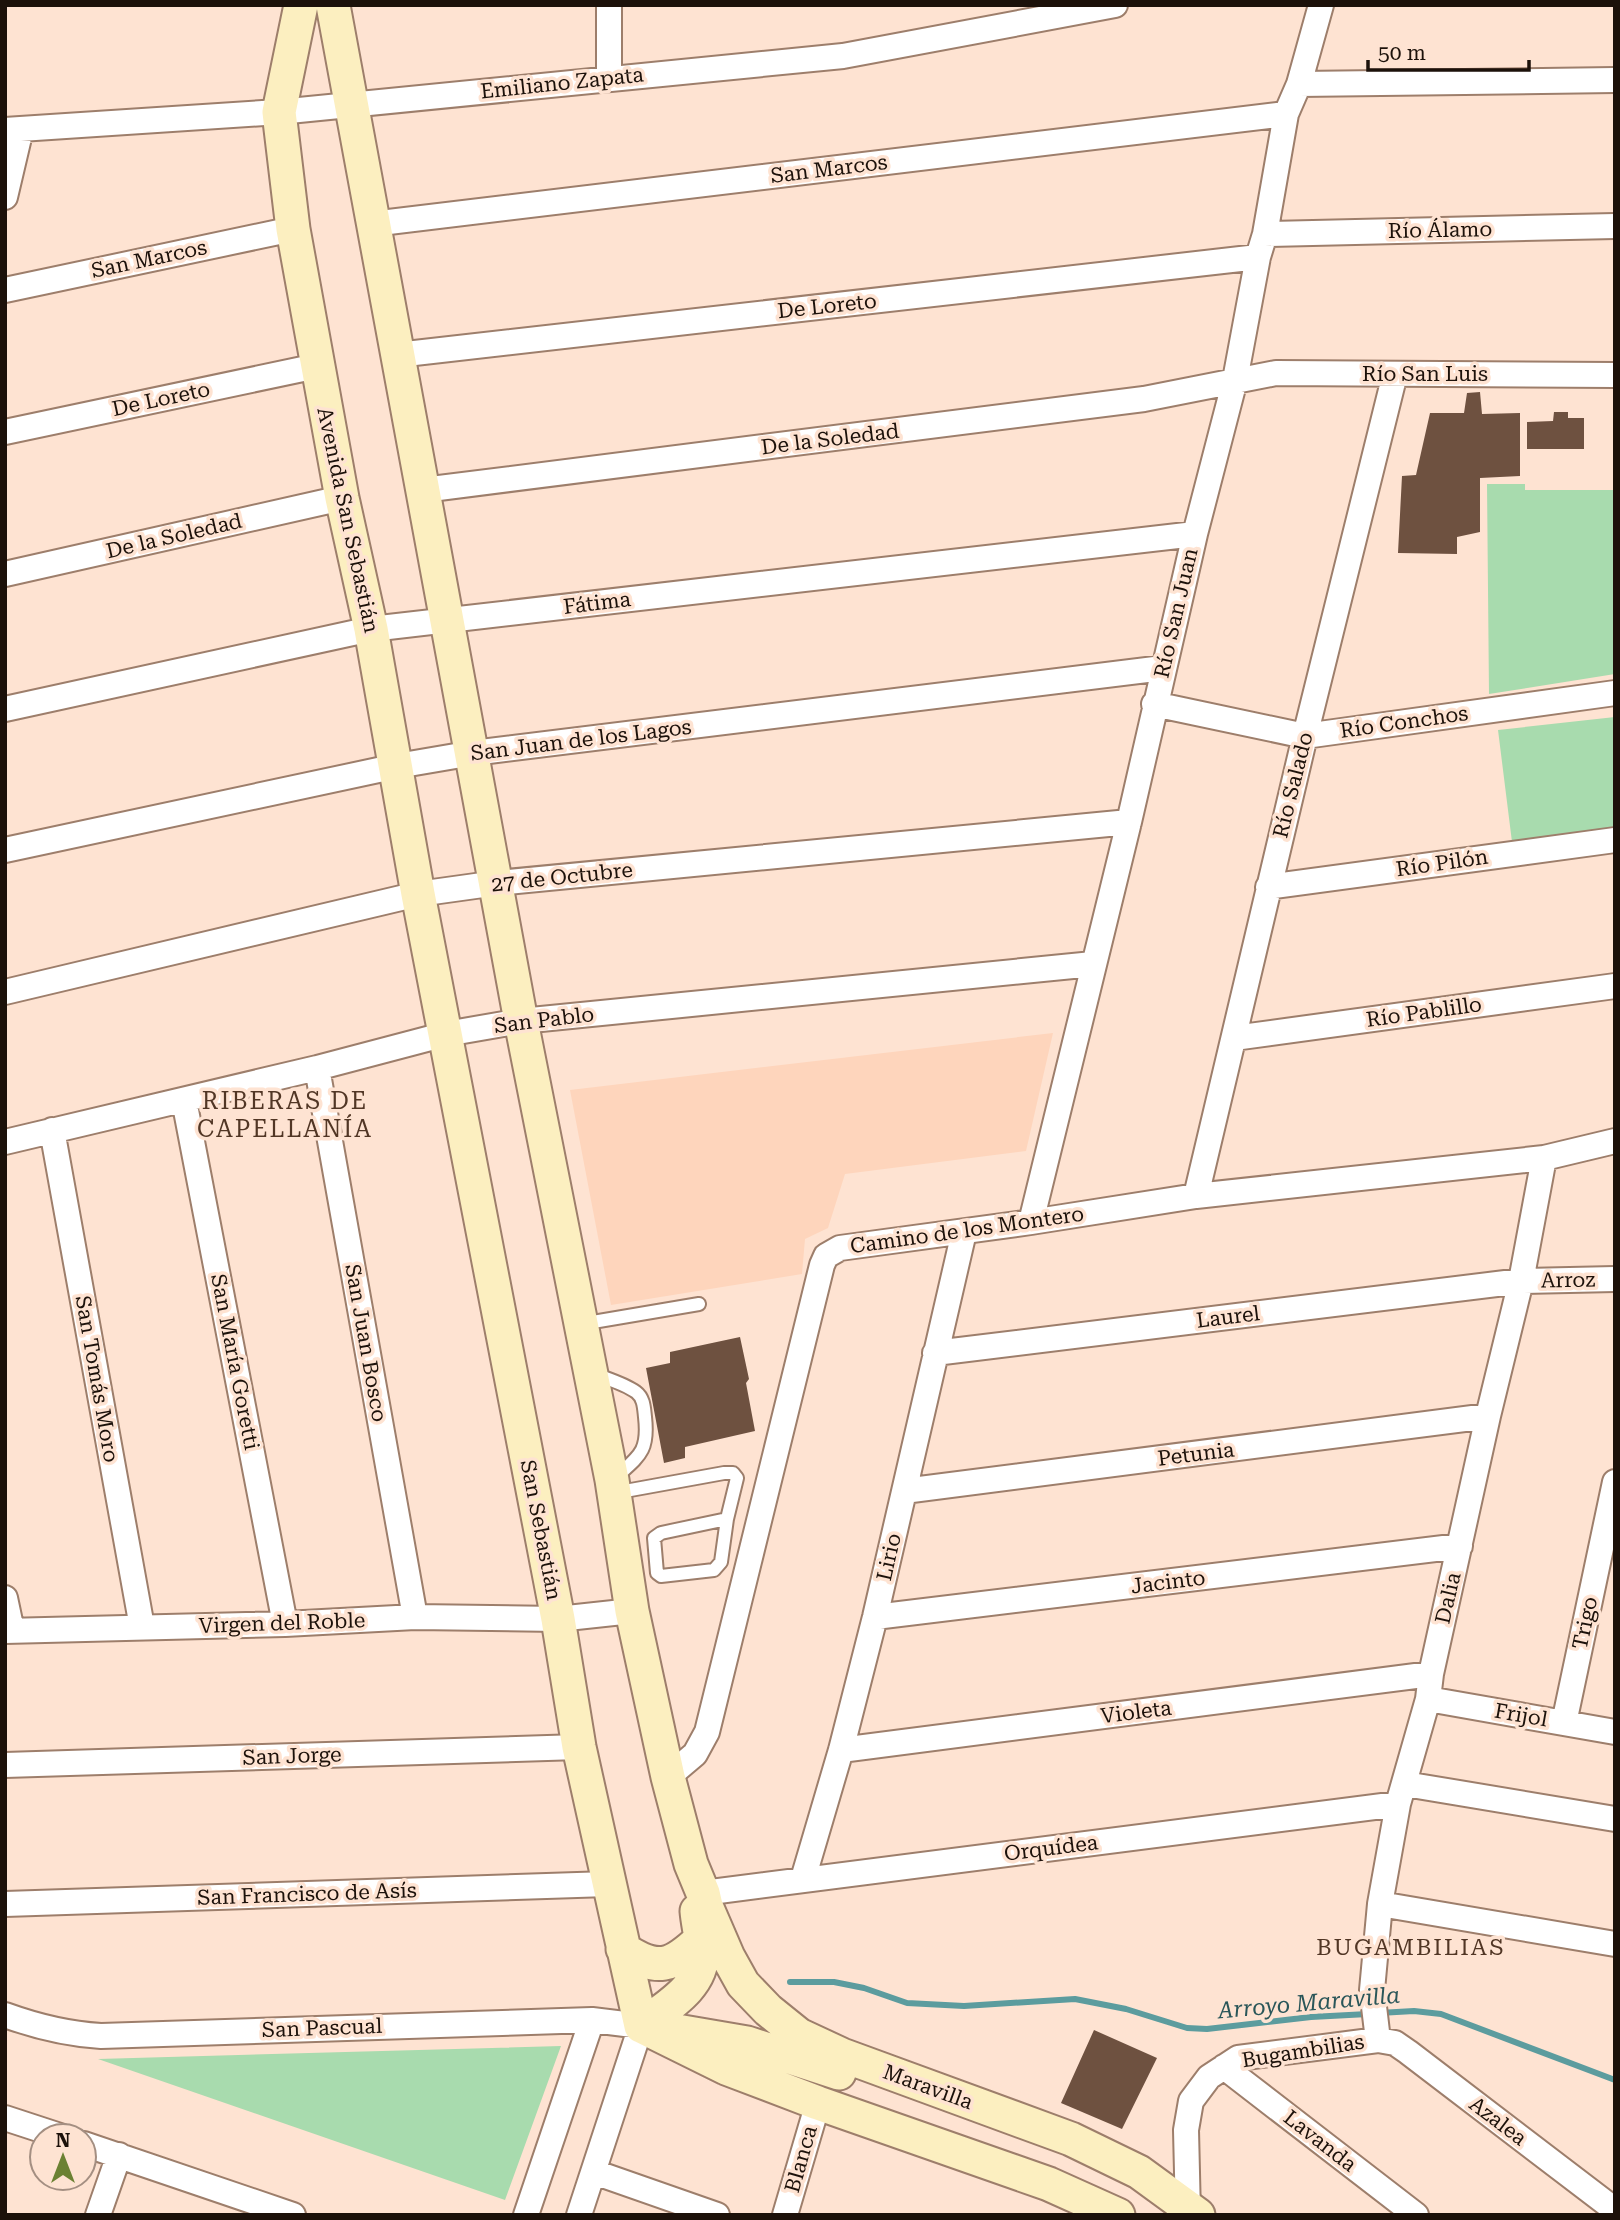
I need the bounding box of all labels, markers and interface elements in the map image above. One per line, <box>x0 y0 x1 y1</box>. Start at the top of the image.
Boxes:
scale bar <box>1368 28 1529 72</box>
text: 50 m <box>1378 41 1426 65</box>
street label: Emiliano Zapata <box>479 62 645 104</box>
street label: San Marcos <box>769 150 889 188</box>
street label: Río Álamo <box>1388 216 1492 243</box>
street label: San Marcos <box>89 235 209 283</box>
street label: De Loreto <box>776 289 878 323</box>
street label: Río San Luis <box>1362 362 1488 386</box>
street label: De Loreto <box>110 377 212 421</box>
street label: Avenida San Sebastián <box>312 405 384 635</box>
street label: De la Soledad <box>760 419 901 459</box>
street label: De la Soledad <box>104 509 245 563</box>
street label: Río San Juan <box>1149 545 1203 680</box>
street label: Fátima <box>562 587 633 619</box>
street label: Río Conchos <box>1338 701 1470 743</box>
street label: San Juan de los Lagos <box>469 715 693 765</box>
street label: Río Salado <box>1268 730 1318 840</box>
street label: Río Pilón <box>1394 845 1490 881</box>
street label: 27 de Octubre <box>490 858 634 896</box>
street label: Río Pablillo <box>1365 992 1483 1032</box>
street label: San Pablo <box>493 1002 595 1038</box>
district label: RIBERAS DE CAPELLANÍA <box>197 1087 373 1143</box>
street label: Camino de los Montero <box>849 1202 1085 1258</box>
street label: San Juan Bosco <box>340 1262 392 1424</box>
street label: Arroz <box>1541 1268 1596 1292</box>
street label: San María Goretti <box>206 1272 264 1452</box>
street label: San Tomás Moro <box>71 1294 123 1464</box>
street label: Laurel <box>1195 1301 1262 1333</box>
street label: Petunia <box>1156 1437 1236 1471</box>
street label: San Sebastián <box>516 1458 566 1603</box>
street label: Lirio <box>872 1531 906 1583</box>
street label: Jacinto <box>1129 1566 1207 1598</box>
street label: Dalia <box>1430 1569 1466 1626</box>
street label: Trigo <box>1568 1594 1602 1652</box>
street label: Virgen del Roble <box>198 1608 366 1638</box>
street label: Violeta <box>1099 1696 1174 1728</box>
street label: Frijol <box>1493 1699 1550 1732</box>
street label: San Jorge <box>242 1742 342 1770</box>
street label: Orquídea <box>1003 1830 1100 1866</box>
street label: San Francisco de Asís <box>197 1878 417 1910</box>
district label: BUGAMBILIAS <box>1316 1934 1506 1961</box>
water label: Arroyo Maravilla <box>1215 1982 1401 2025</box>
street label: San Pascual <box>261 2014 383 2042</box>
street label: Bugambilias <box>1240 2029 1366 2073</box>
street label: Maravilla <box>880 2060 977 2115</box>
street label: Azalea <box>1465 2092 1532 2151</box>
street label: Lavanda <box>1279 2105 1362 2177</box>
north arrow <box>28 2122 98 2192</box>
street label: Blanca <box>780 2122 822 2195</box>
text: N <box>56 2129 71 2152</box>

